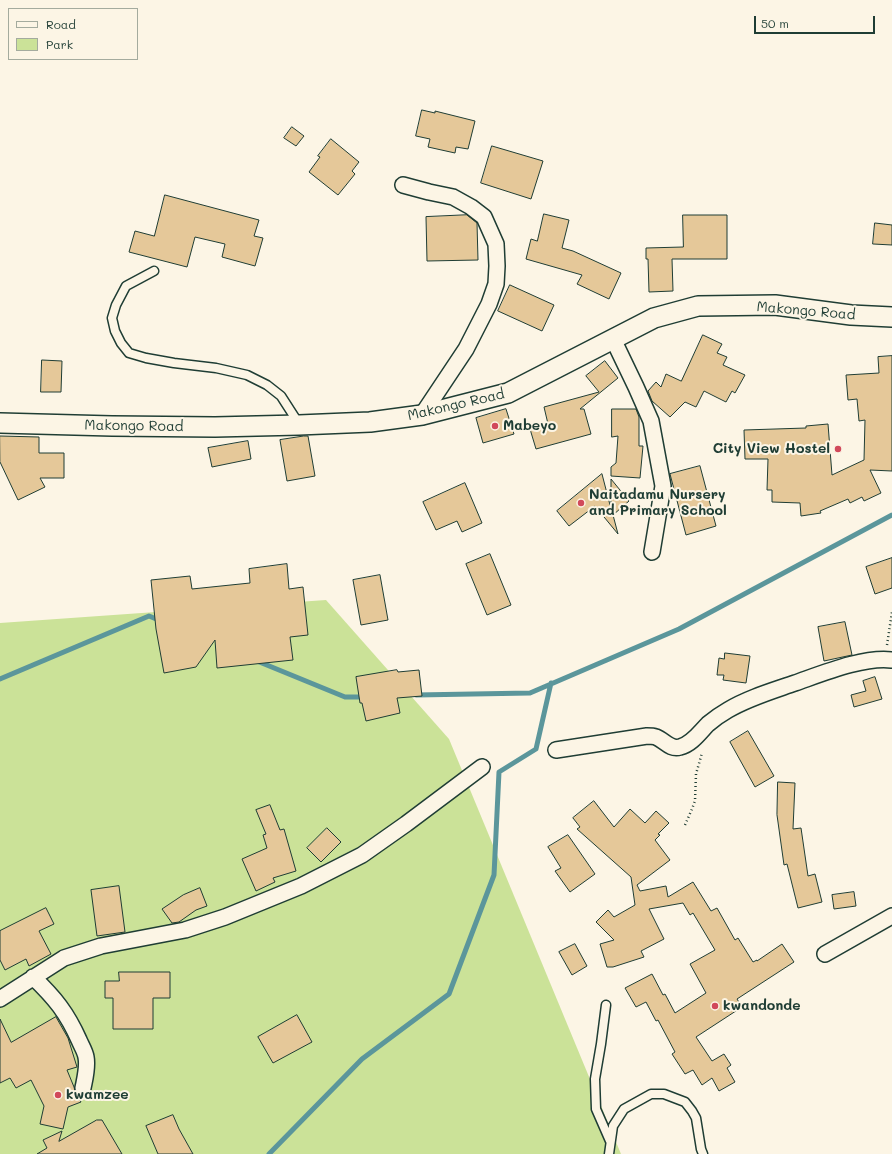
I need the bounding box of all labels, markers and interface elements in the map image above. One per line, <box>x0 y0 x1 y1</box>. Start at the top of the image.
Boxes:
legend <box>8 8 138 60</box>
scale bar <box>756 8 877 34</box>
text: 50 m <box>761 15 789 31</box>
text: Road <box>46 16 76 32</box>
text: Park <box>46 36 73 52</box>
street label: Makongo Road <box>756 298 856 324</box>
street label: Makongo Road <box>406 386 506 424</box>
street label: Makongo Road <box>84 417 184 435</box>
place label: Mabeyo <box>503 418 556 434</box>
marker: Mabeyo <box>490 421 500 431</box>
place label: City View Hostel <box>713 441 830 457</box>
marker: City View Hostel <box>833 444 843 454</box>
place label: Naitadamu Nursery and Primary School <box>589 487 727 520</box>
marker: Naitadamu Nursery and Primary School <box>576 498 586 508</box>
place label: kwandonde <box>723 998 801 1014</box>
marker: kwandonde <box>710 1001 720 1011</box>
place label: kwamzee <box>66 1087 129 1103</box>
marker: kwamzee <box>53 1090 63 1100</box>

